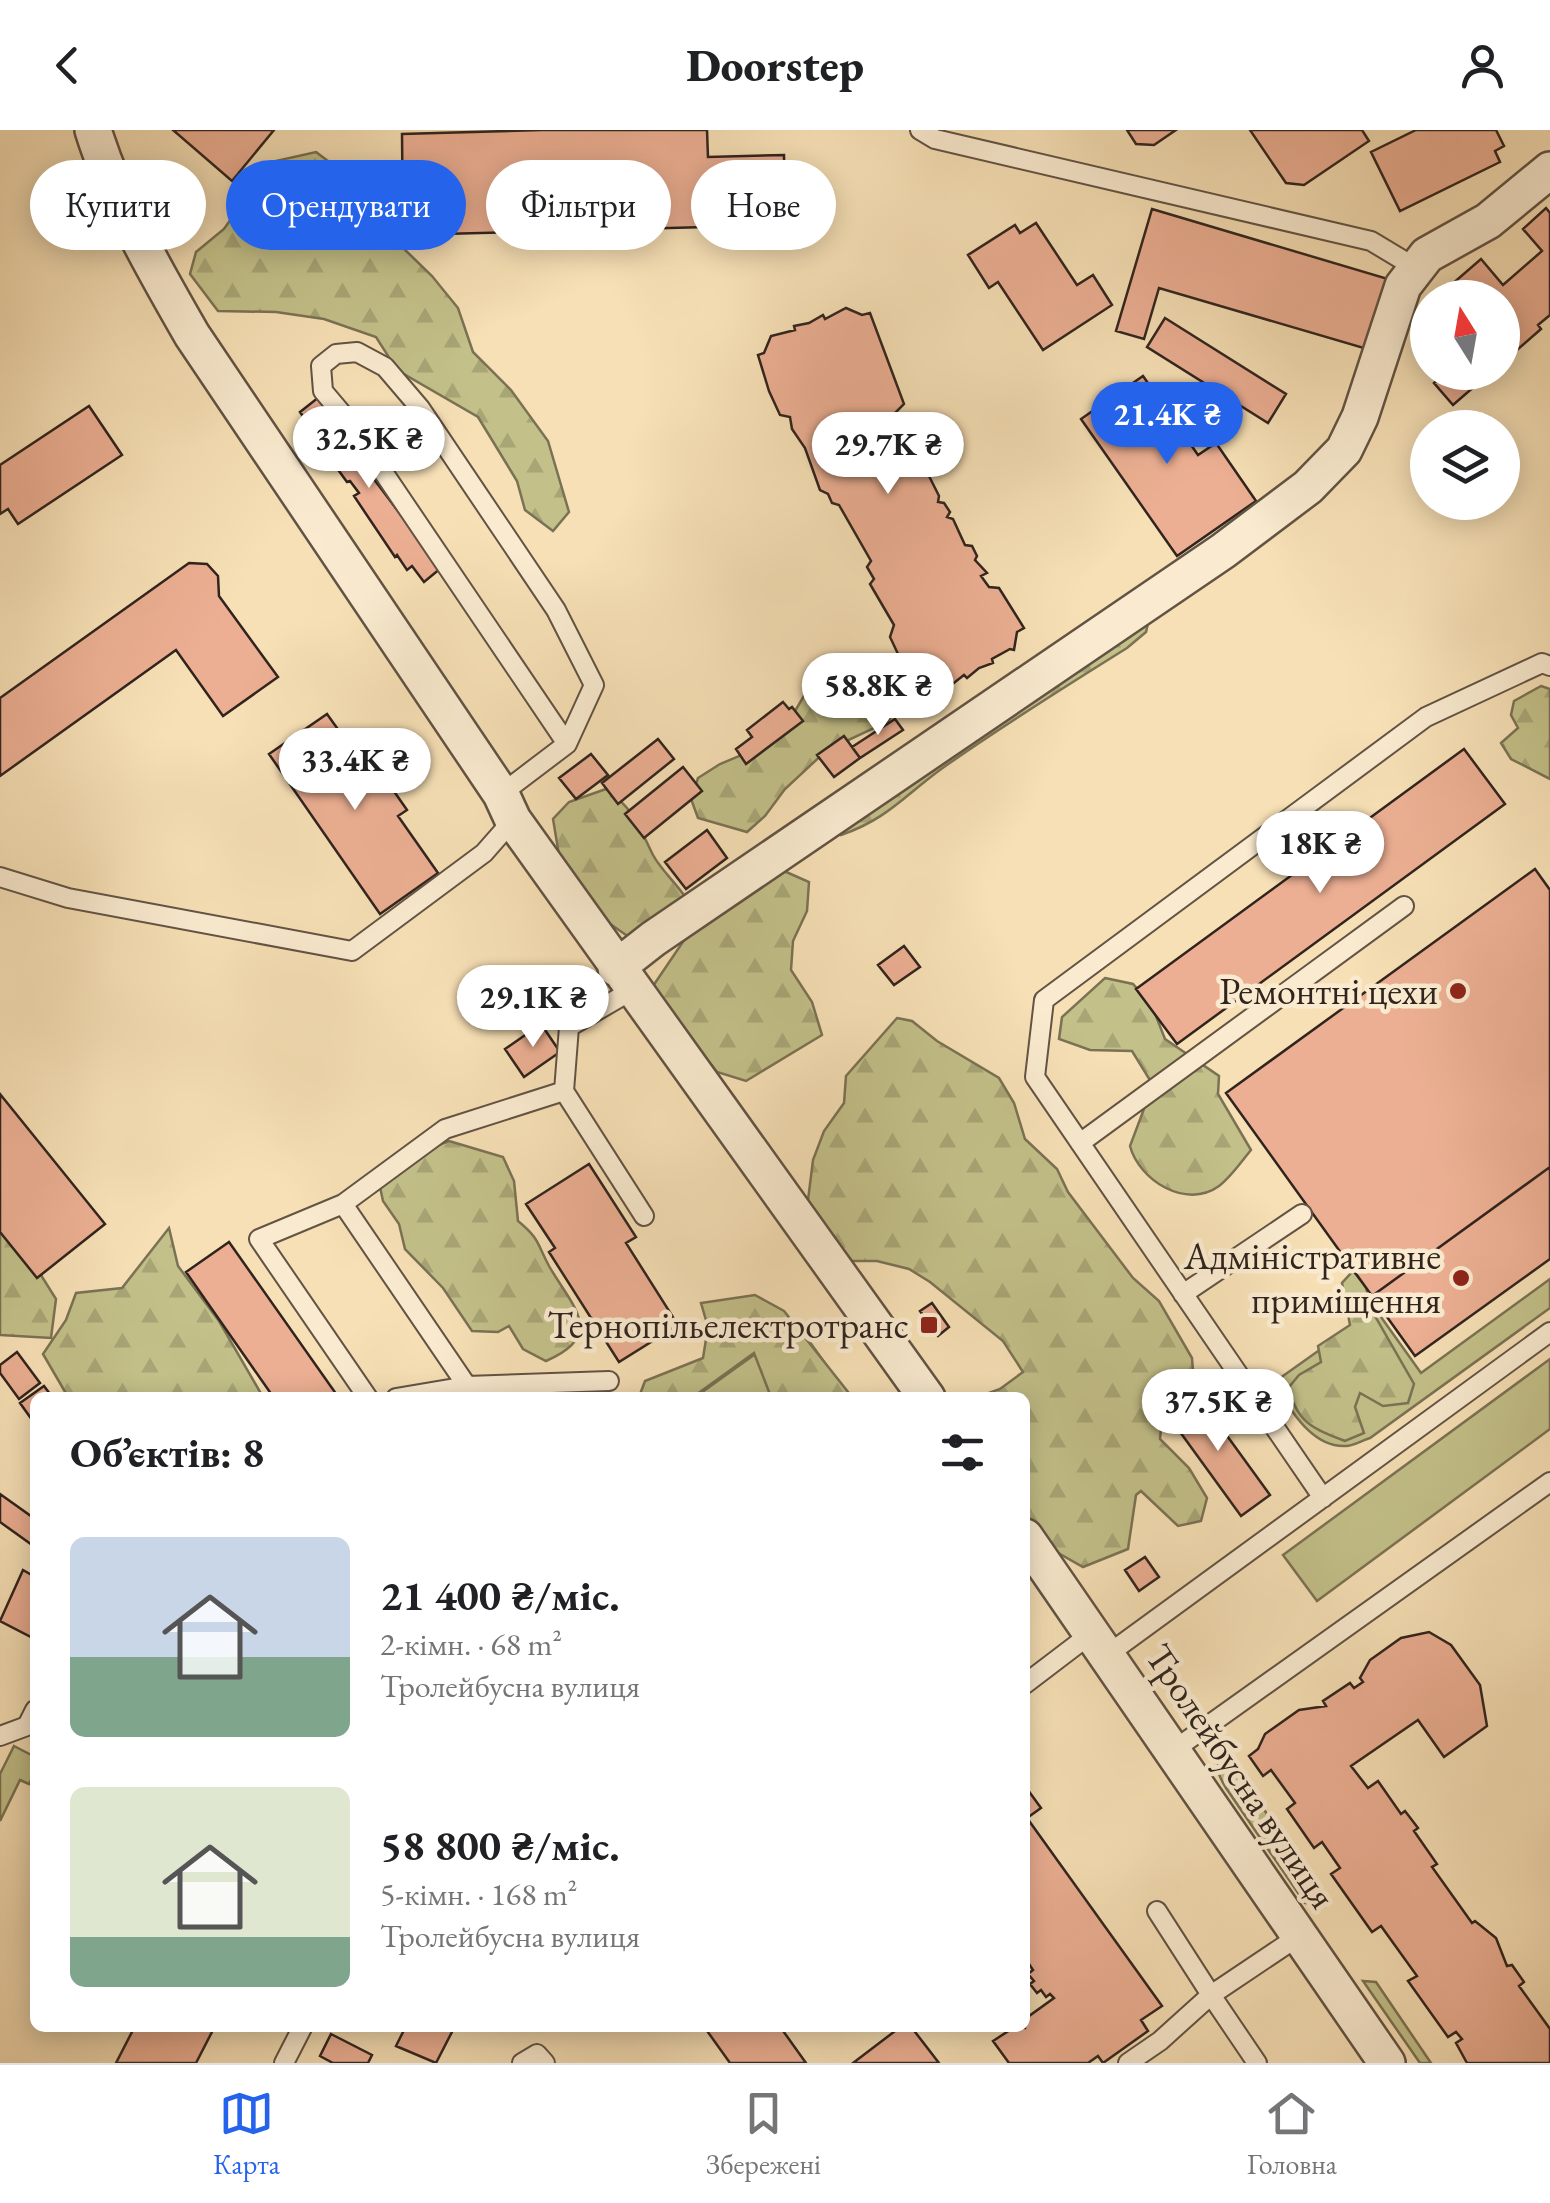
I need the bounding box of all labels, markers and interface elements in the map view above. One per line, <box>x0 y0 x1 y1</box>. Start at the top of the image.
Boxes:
text: Doorstep <box>686 36 864 94</box>
icon: back <box>40 38 95 93</box>
icon: person <box>1455 38 1510 93</box>
chip: Купити <box>30 160 206 250</box>
chip: Орендувати <box>226 160 466 250</box>
chip: Фільтри <box>486 160 671 250</box>
chip: Нове <box>691 160 836 250</box>
north arrow <box>1410 280 1520 390</box>
map controls <box>1410 280 1520 520</box>
pin: 21.4K ₴ <box>1075 382 1259 467</box>
text: 21.4K ₴ <box>1113 393 1221 435</box>
pin: 32.5K ₴ <box>277 406 461 491</box>
button: layers <box>1410 410 1520 520</box>
pin: 29.7K ₴ <box>796 412 980 497</box>
text: 32.5K ₴ <box>315 417 423 459</box>
text: 29.7K ₴ <box>834 423 942 465</box>
pin: 58.8K ₴ <box>786 653 970 738</box>
text: 58.8K ₴ <box>824 664 932 706</box>
pin: 33.4K ₴ <box>263 728 447 813</box>
text: 33.4K ₴ <box>301 739 409 781</box>
pin: 18K ₴ <box>1250 811 1390 896</box>
text: 18K ₴ <box>1278 822 1362 864</box>
pin: 29.1K ₴ <box>441 965 625 1050</box>
place label: Ремонтні цехи <box>1219 966 1438 1015</box>
text: 29.1K ₴ <box>479 976 587 1018</box>
marker: Ремонтні цехи <box>1447 980 1469 1002</box>
place label: Адміністративне приміщення <box>1183 1231 1441 1324</box>
marker: Адміністративне приміщення <box>1450 1267 1472 1289</box>
place label: Тернопільелектротранс <box>547 1300 909 1349</box>
marker: Тернопільелектротранс <box>918 1314 940 1336</box>
pin: 37.5K ₴ <box>1126 1369 1310 1454</box>
text: 37.5K ₴ <box>1164 1380 1272 1422</box>
text: Об’єктів: 8 <box>70 1425 264 1480</box>
icon: filters <box>935 1425 990 1480</box>
text: 21 400 ₴/міс. <box>380 1568 620 1623</box>
icon: home <box>150 1577 270 1697</box>
text: 2-кімн. · 68 m² <box>380 1623 562 1665</box>
street label: Тролейбусна вулиця <box>1135 1634 1348 1917</box>
text: Тролейбусна вулиця <box>380 1665 640 1707</box>
text: 58 800 ₴/міс. <box>380 1818 620 1873</box>
icon: home <box>150 1827 270 1947</box>
text: 5-кімн. · 168 m² <box>380 1873 577 1915</box>
text: Тролейбусна вулиця <box>380 1915 640 1957</box>
tab: Карта <box>213 2086 280 2182</box>
tab: Збережені <box>706 2086 821 2182</box>
tab: Головна <box>1247 2086 1337 2182</box>

